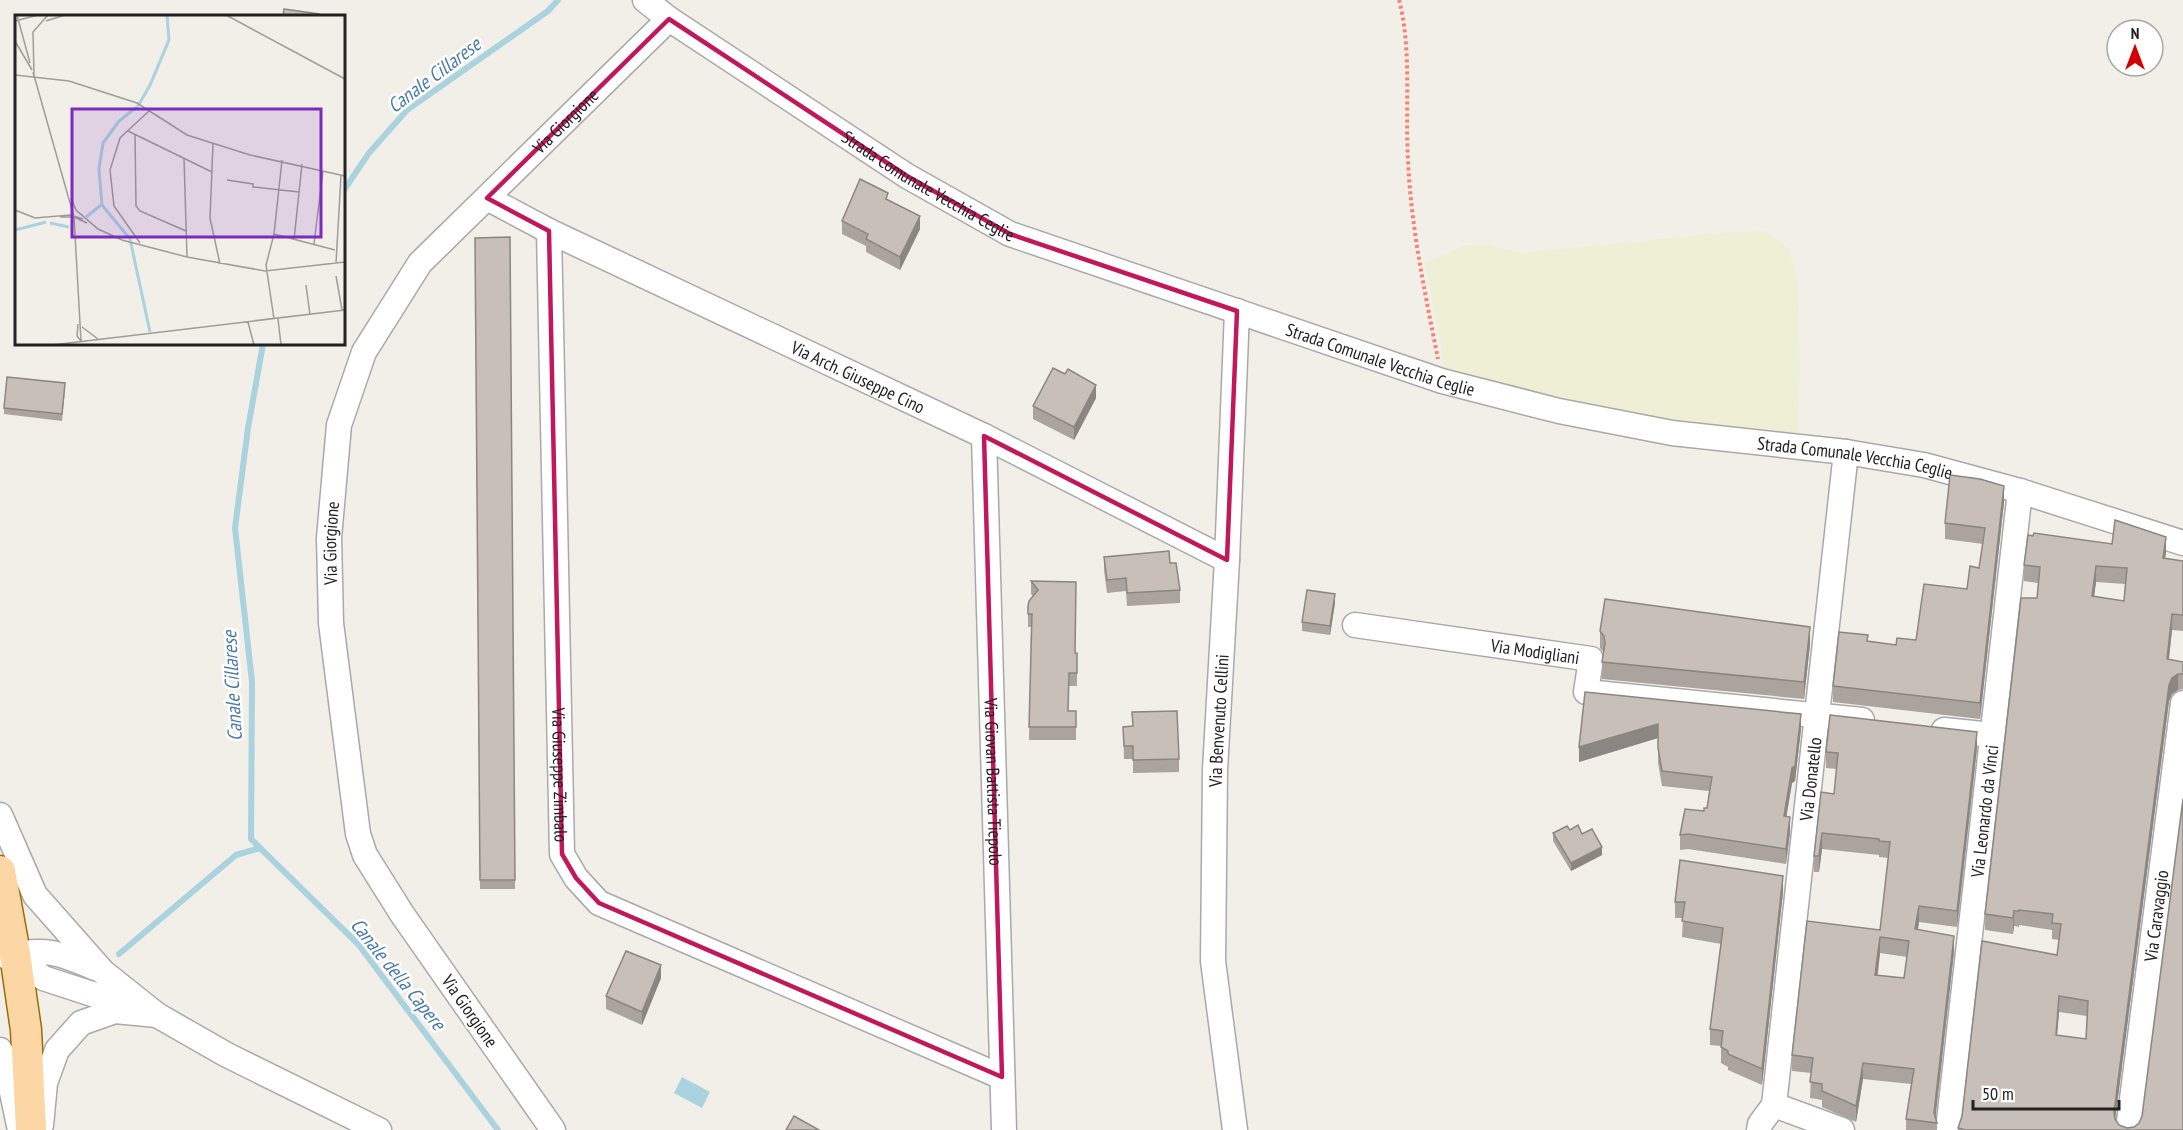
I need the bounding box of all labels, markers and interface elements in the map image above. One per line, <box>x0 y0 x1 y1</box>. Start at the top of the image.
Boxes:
inset map <box>15 15 345 345</box>
north arrow <box>2105 18 2165 78</box>
text: N <box>2131 23 2139 43</box>
water label: Canale Cillarese <box>382 30 487 119</box>
street label: Via Giorgione <box>527 83 603 159</box>
street label: Strada Comunale Vecchia Ceglie <box>838 125 1017 246</box>
street label: Strada Comunale Vecchia Ceglie <box>1283 317 1477 400</box>
street label: Via Arch. Giuseppe Cino <box>787 335 929 418</box>
street label: Strada Comunale Vecchia Ceglie <box>1756 431 1955 484</box>
street label: Via Giorgione <box>317 500 344 586</box>
water label: Canale Cillarese <box>216 628 248 742</box>
street label: Via Modigliani <box>1488 633 1581 669</box>
street label: Via Benvenuto Cellini <box>1203 653 1233 788</box>
street label: Via Giovan Battista Tiepolo <box>980 697 1008 866</box>
street label: Via Giuseppe Zimbalo <box>547 706 573 843</box>
street label: Via Donatello <box>1794 736 1826 823</box>
street label: Via Leonardo da Vinci <box>1965 743 2003 880</box>
street label: Via Caravaggio <box>2138 868 2173 964</box>
water label: Canale della Capere <box>345 913 452 1037</box>
street label: Via Giorgione <box>436 969 503 1052</box>
scale bar <box>1973 1073 2118 1111</box>
text: 50 m <box>1982 1082 2014 1105</box>

